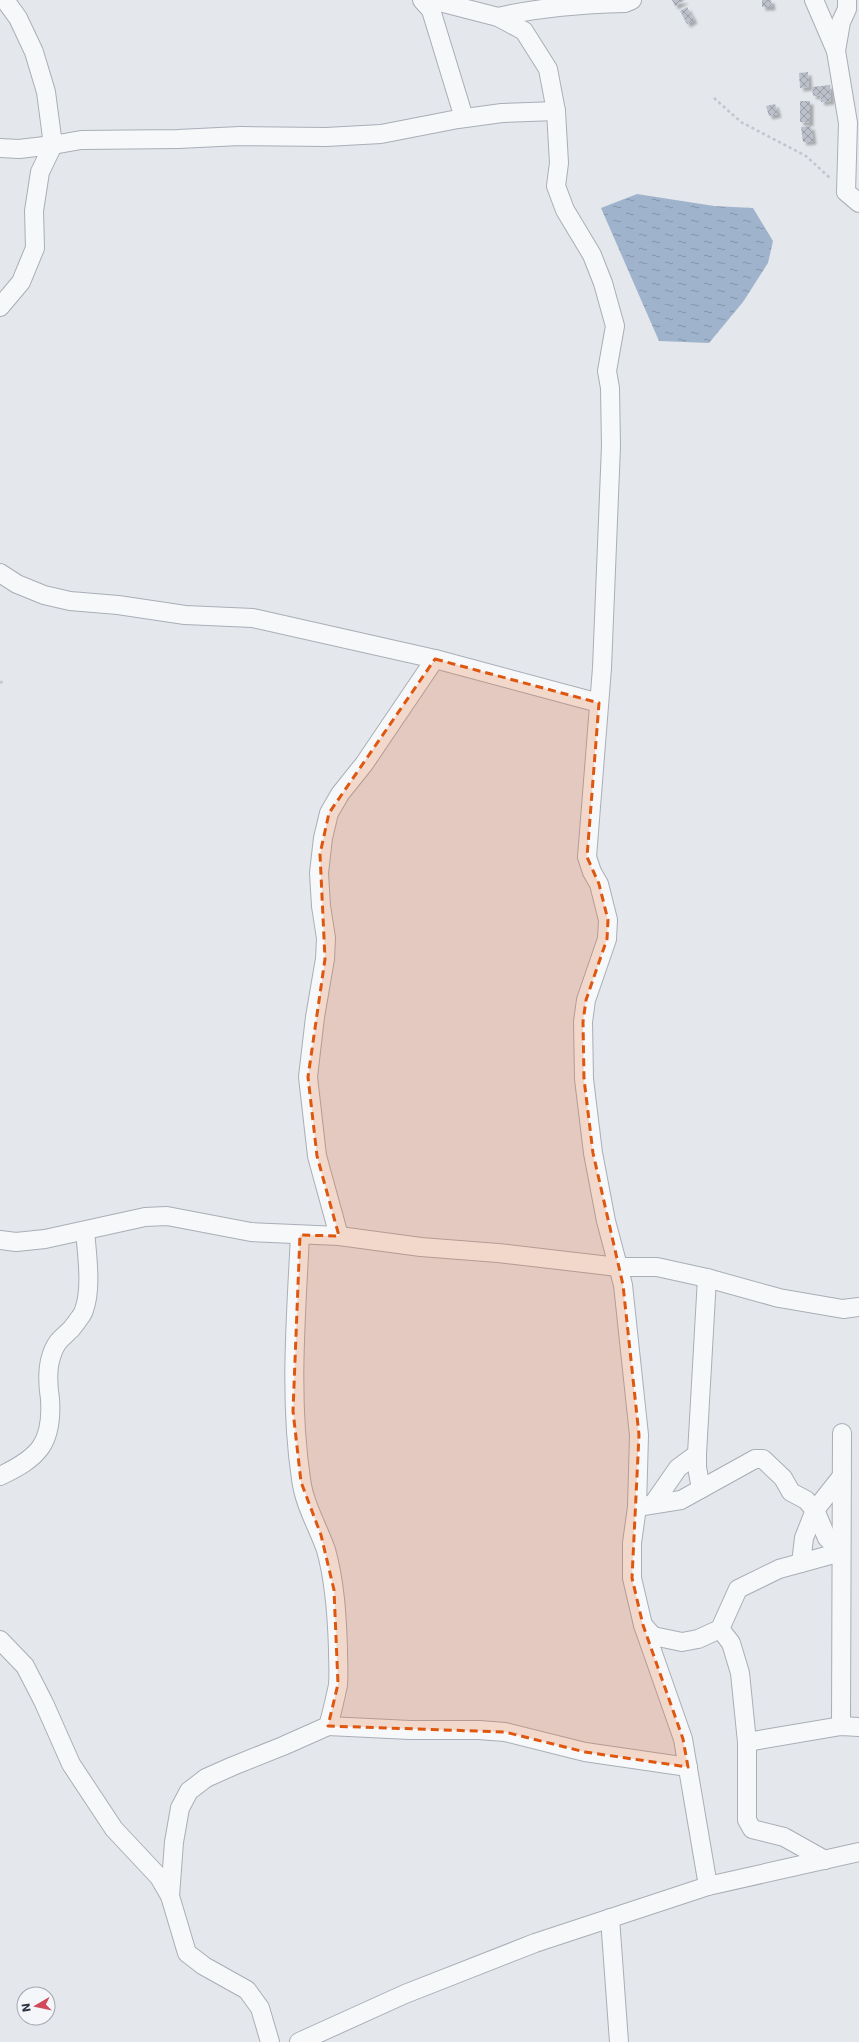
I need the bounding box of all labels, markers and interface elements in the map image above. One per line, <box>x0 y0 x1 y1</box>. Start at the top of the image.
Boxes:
north arrow <box>16 1986 56 2026</box>
text: N <box>19 2002 34 2013</box>

